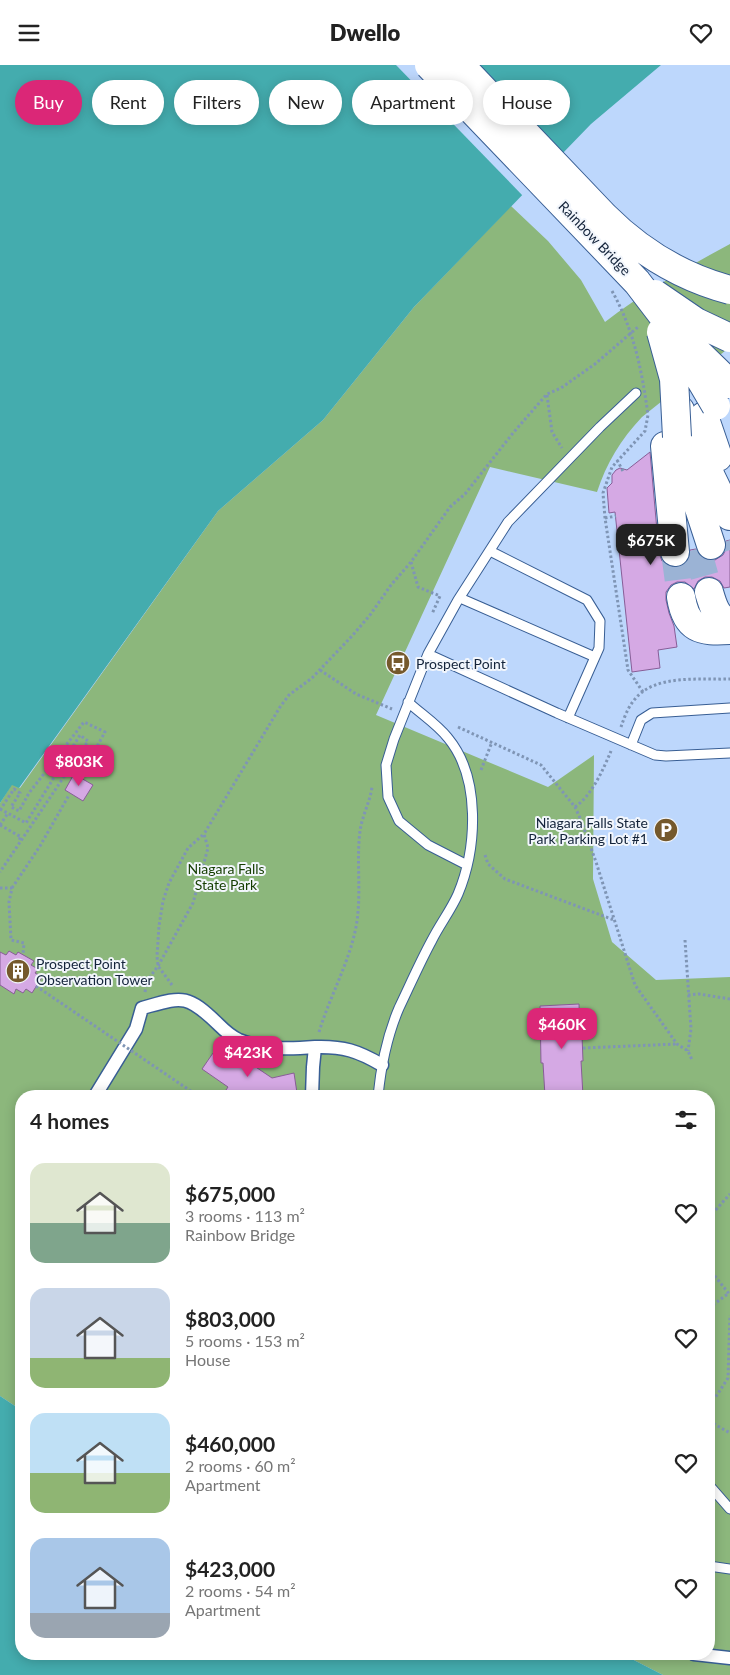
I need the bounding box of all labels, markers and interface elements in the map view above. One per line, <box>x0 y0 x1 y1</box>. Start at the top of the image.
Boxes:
icon: menu <box>15 19 43 47</box>
text: Dwello <box>330 19 400 46</box>
icon: heart <box>687 19 715 47</box>
chip: Buy <box>15 80 82 125</box>
chip: Rent <box>92 80 164 125</box>
chip: Filters <box>174 80 259 125</box>
chip: New <box>269 80 342 125</box>
chip: Apartment <box>352 80 473 125</box>
chip: House <box>483 80 570 125</box>
street label: Rainbow Bridge <box>555 197 635 279</box>
pin: $675K <box>616 523 686 566</box>
text: $675K <box>627 530 675 549</box>
bus stop icon: Prospect Point <box>385 650 411 676</box>
place label: Prospect Point <box>416 655 506 672</box>
pin: $803K <box>44 745 114 787</box>
text: $803K <box>55 751 103 770</box>
place label: Niagara Falls State Park Parking Lot #1 <box>528 814 648 847</box>
parking icon: Niagara Falls State Park Parking Lot #1 <box>653 817 679 843</box>
park label: Niagara Falls State Park <box>187 860 265 893</box>
place label: Prospect Point Observation Tower <box>36 955 153 988</box>
building icon: Prospect Point Observation Tower <box>5 958 31 984</box>
pin: $460K <box>527 1007 597 1050</box>
text: $460K <box>538 1014 586 1033</box>
pin: $423K <box>213 1035 283 1078</box>
text: $423K <box>224 1042 272 1061</box>
icon: filters <box>672 1106 700 1134</box>
text: 4 homes <box>30 1108 109 1133</box>
text: $675,000 <box>185 1181 275 1206</box>
icon: home <box>70 1183 130 1243</box>
icon: heart <box>672 1199 700 1227</box>
text: 3 rooms · 113 m² <box>185 1206 305 1225</box>
text: Rainbow Bridge <box>185 1225 295 1244</box>
text: $803,000 <box>185 1306 275 1331</box>
icon: home <box>70 1308 130 1368</box>
icon: heart <box>672 1324 700 1352</box>
text: 5 rooms · 153 m² <box>185 1331 305 1350</box>
text: House <box>185 1350 230 1369</box>
text: $460,000 <box>185 1431 275 1456</box>
icon: home <box>70 1433 130 1493</box>
icon: heart <box>672 1449 700 1477</box>
text: 2 rooms · 60 m² <box>185 1456 296 1475</box>
text: Apartment <box>185 1475 260 1494</box>
text: $423,000 <box>185 1556 275 1581</box>
icon: home <box>70 1558 130 1618</box>
icon: heart <box>672 1574 700 1602</box>
text: 2 rooms · 54 m² <box>185 1581 296 1600</box>
text: Apartment <box>185 1600 260 1619</box>

